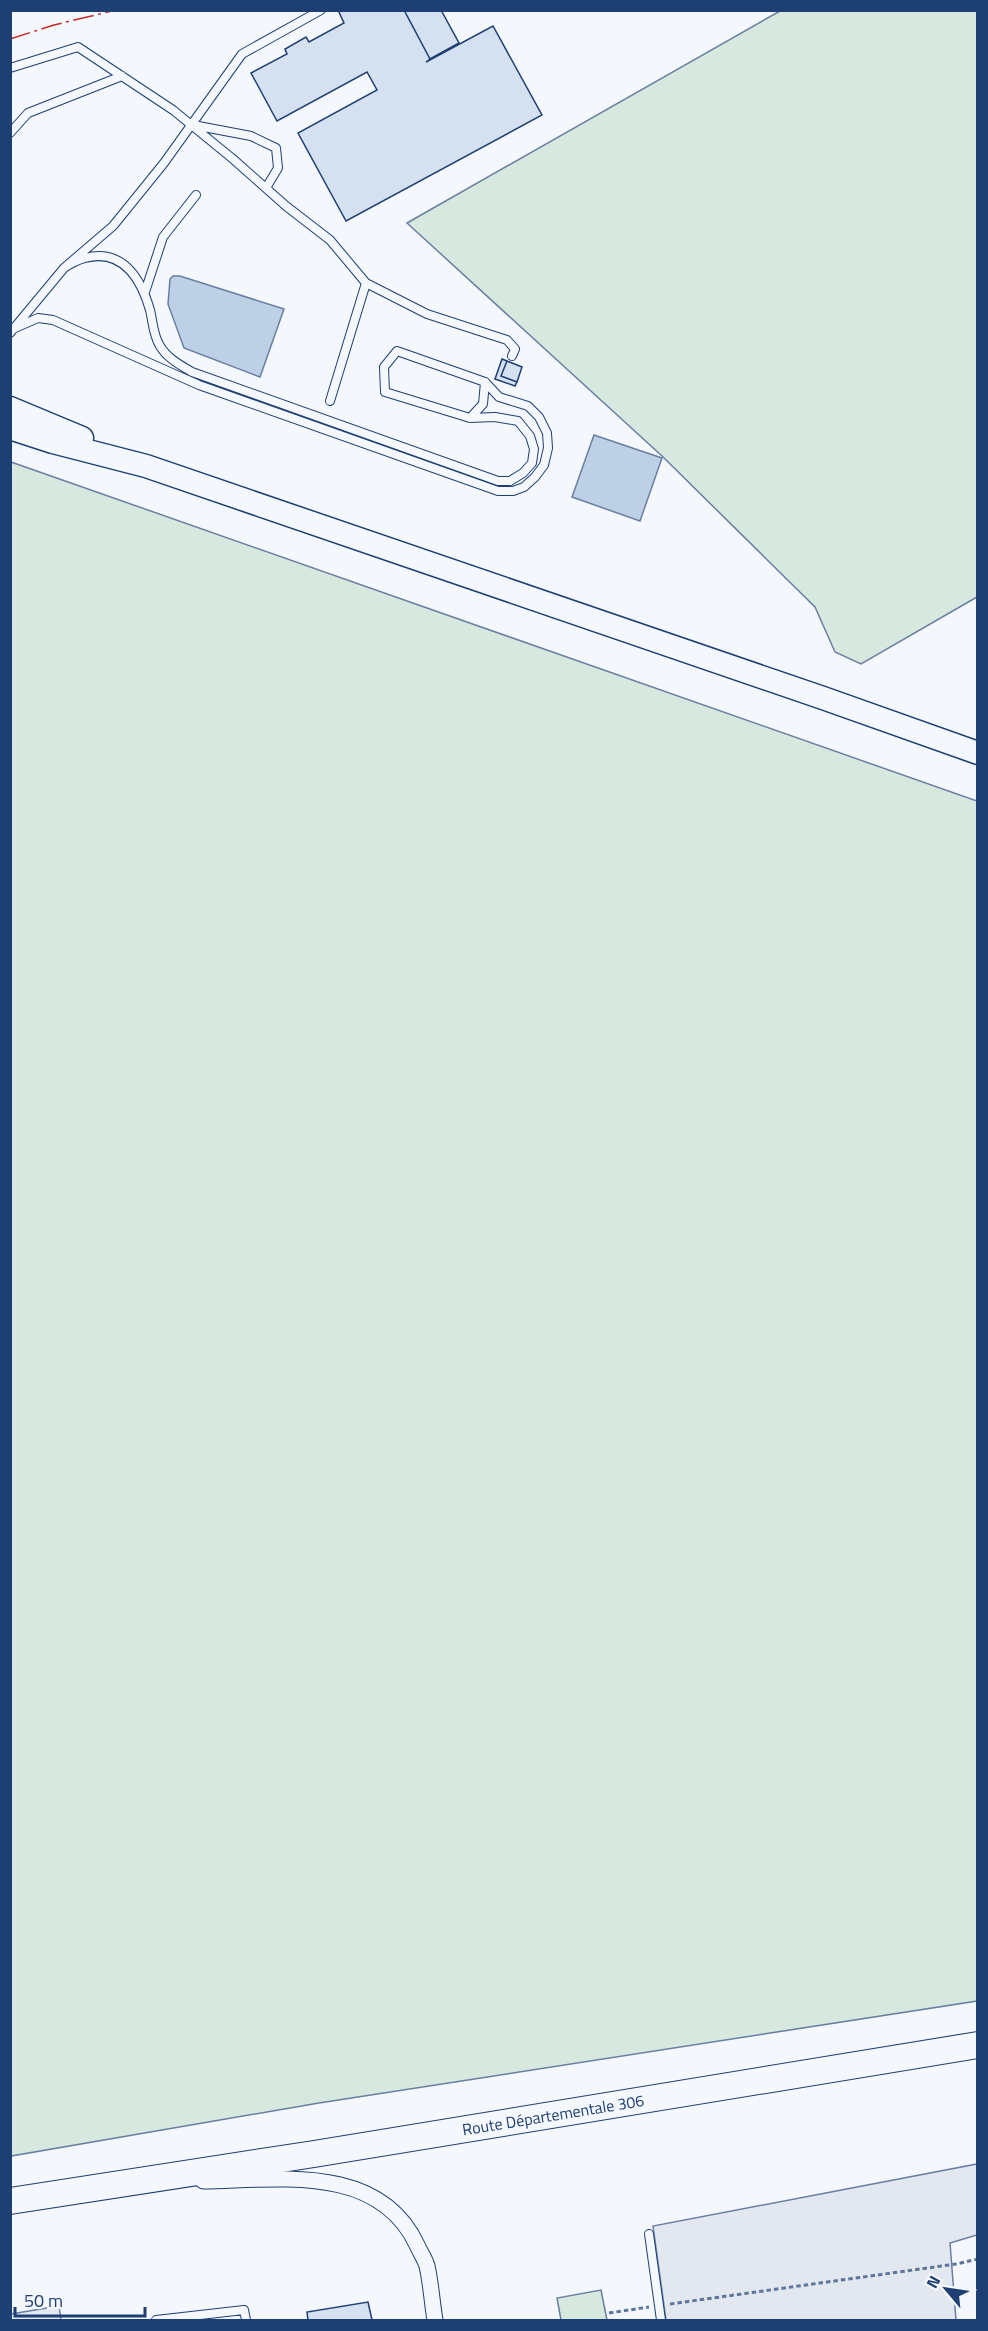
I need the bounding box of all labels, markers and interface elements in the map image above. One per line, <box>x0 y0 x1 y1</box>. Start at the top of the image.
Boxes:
street label: Route Départementale 306 <box>460 2088 646 2141</box>
north arrow <box>916 2259 976 2319</box>
text: N <box>920 2271 946 2292</box>
scale bar <box>15 2280 146 2318</box>
text: 50 m <box>24 2287 63 2314</box>

